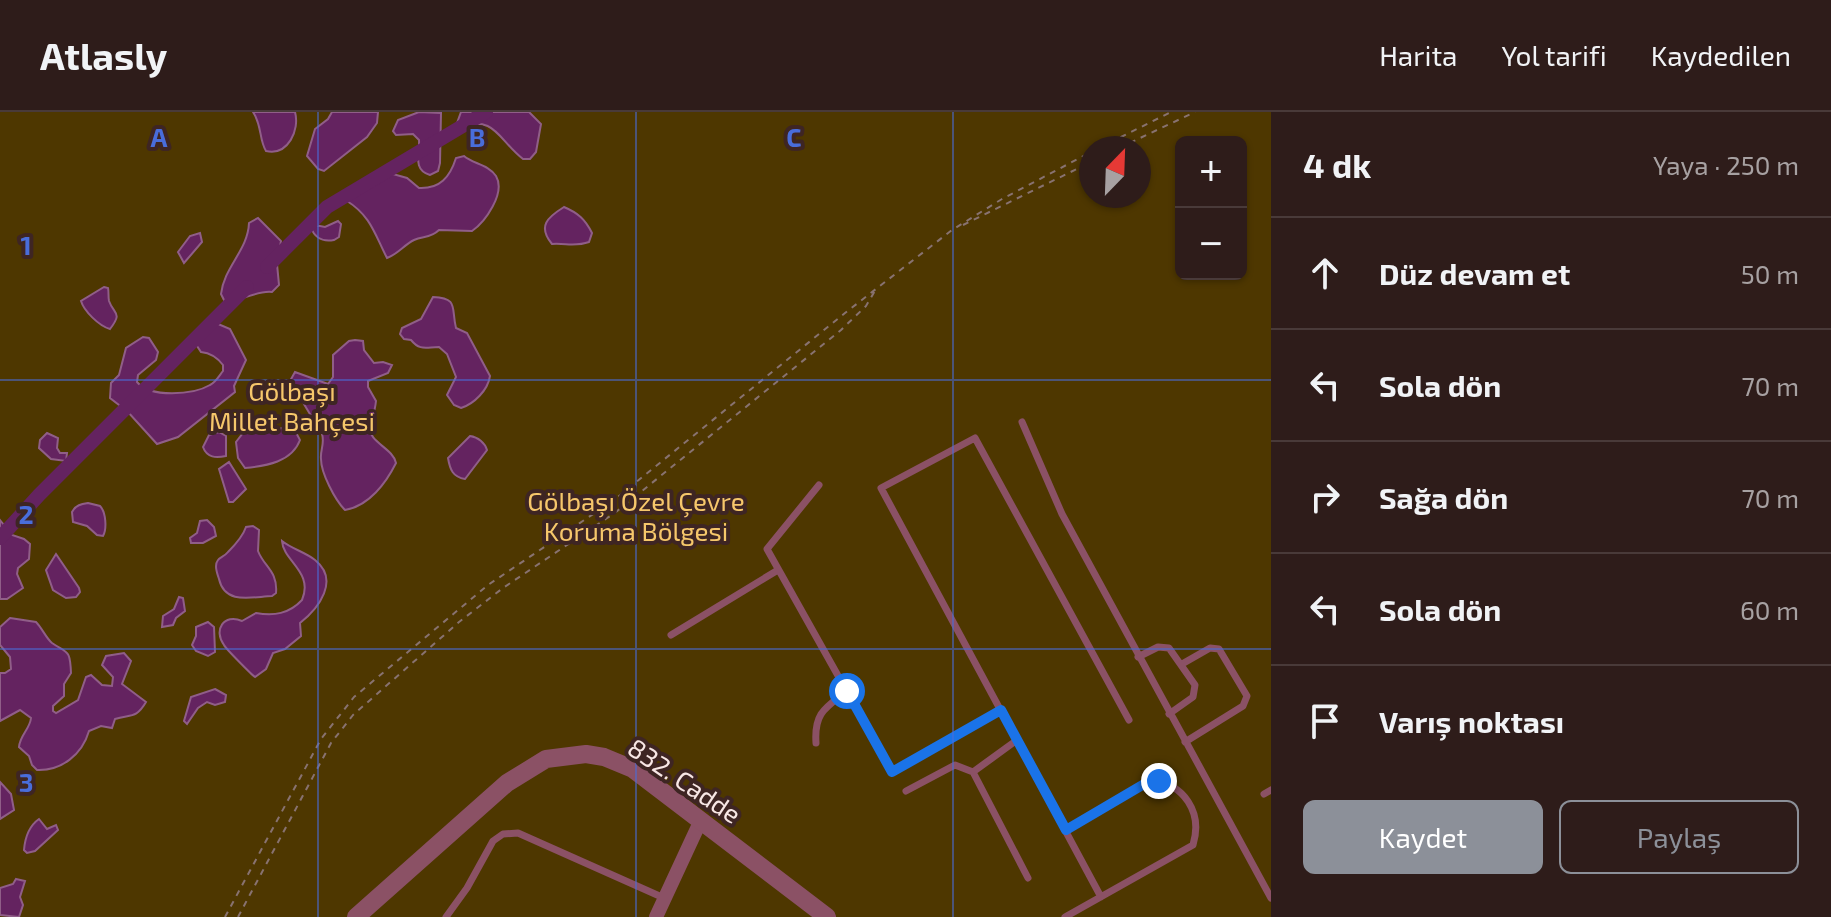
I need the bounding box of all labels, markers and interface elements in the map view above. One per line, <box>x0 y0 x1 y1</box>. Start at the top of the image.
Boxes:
text: Atlasly <box>40 32 167 78</box>
text: Harita <box>1379 38 1457 72</box>
text: Yol tarifi <box>1501 38 1607 72</box>
text: Kaydedilen <box>1651 38 1791 72</box>
text: A <box>151 121 168 152</box>
text: B <box>469 121 485 152</box>
text: C <box>786 121 802 152</box>
north arrow <box>1079 136 1151 208</box>
map controls <box>1175 136 1247 280</box>
button: + <box>1175 136 1247 208</box>
text: 4 dk <box>1303 144 1371 185</box>
text: Yaya · 250 m <box>1653 149 1799 180</box>
button: − <box>1175 208 1247 280</box>
text: 1 <box>20 229 32 260</box>
icon: ahead <box>1303 251 1347 295</box>
text: Düz devam et <box>1379 255 1570 291</box>
text: 50 m <box>1741 258 1799 289</box>
icon: left <box>1303 363 1347 407</box>
text: Sola dön <box>1379 367 1501 403</box>
text: 70 m <box>1741 370 1799 401</box>
park label: Gölbaşı Millet Bahçesi <box>209 375 375 438</box>
icon: right <box>1303 475 1347 519</box>
text: Sağa dön <box>1379 479 1508 515</box>
text: 70 m <box>1741 482 1799 513</box>
park label: Gölbaşı Özel Çevre Koruma Bölgesi <box>527 485 745 546</box>
text: 2 <box>18 498 34 529</box>
icon: left <box>1303 587 1347 631</box>
text: Sola dön <box>1379 591 1501 627</box>
text: 60 m <box>1740 594 1799 625</box>
route start <box>829 673 865 709</box>
icon: arrive <box>1303 699 1347 743</box>
text: Varış noktası <box>1379 703 1564 739</box>
street label: 832. Cadde <box>623 731 747 829</box>
route end <box>1141 763 1177 799</box>
text: 3 <box>19 766 33 797</box>
button: Kaydet <box>1303 800 1543 874</box>
button: Paylaş <box>1559 800 1799 874</box>

